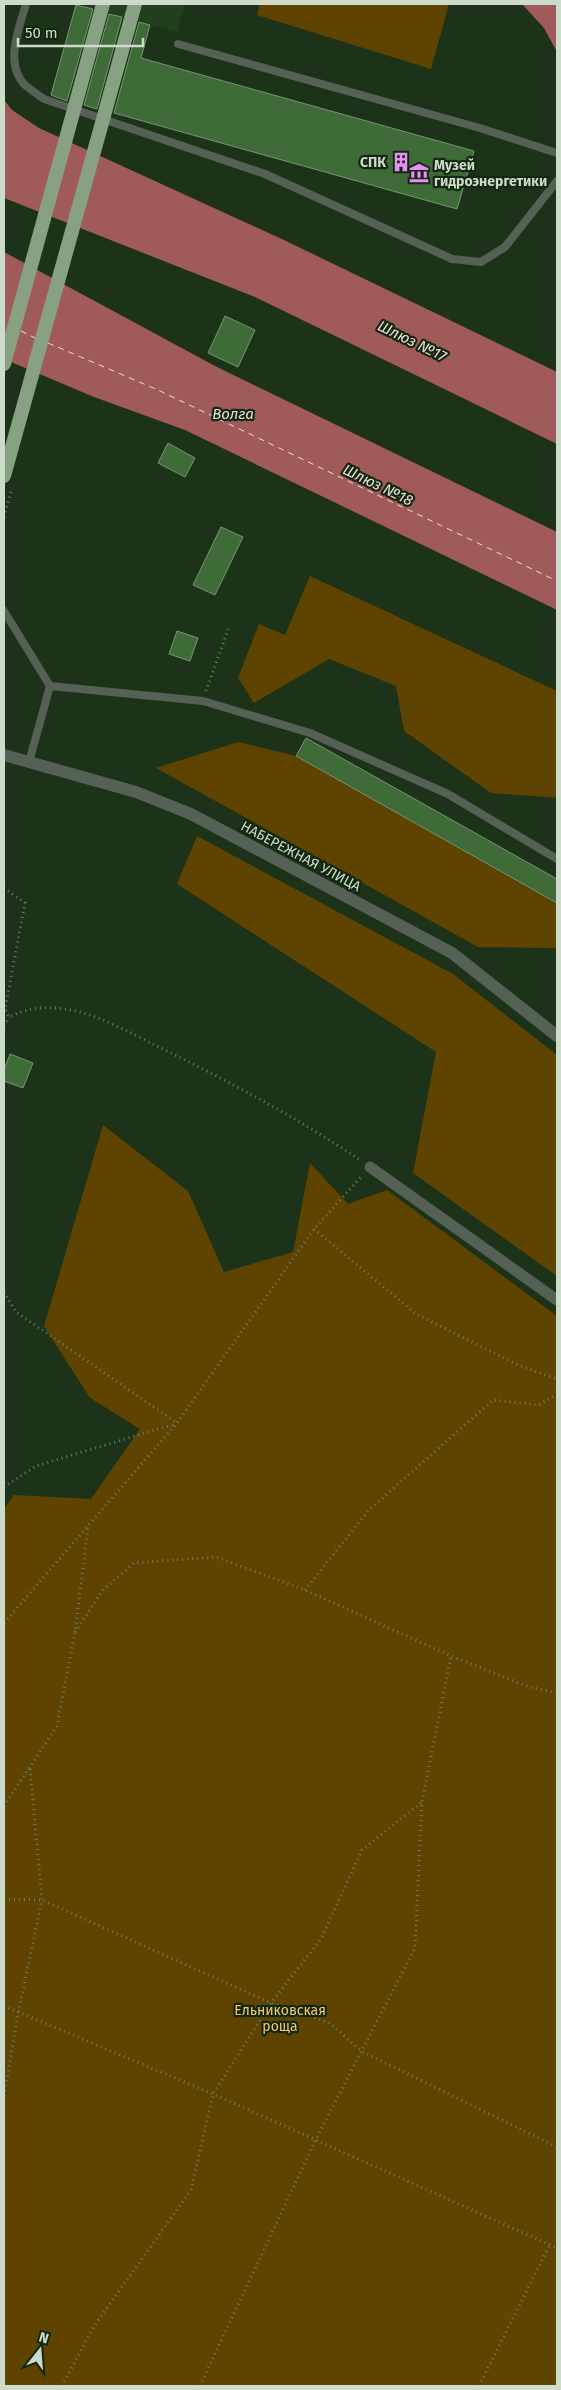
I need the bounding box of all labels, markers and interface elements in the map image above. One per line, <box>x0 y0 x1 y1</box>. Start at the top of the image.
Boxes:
scale bar <box>18 15 142 47</box>
text: 50 m <box>25 24 58 42</box>
building icon: СПК <box>390 151 412 173</box>
place label: СПК <box>360 154 386 171</box>
place label: Музей гидроэнергетики <box>434 157 547 190</box>
museum icon: Музей гидроэнергетики <box>408 162 430 184</box>
water label: Шлюз №17 <box>375 317 450 366</box>
water label: Волга <box>212 405 254 423</box>
water label: Шлюз №18 <box>340 460 416 510</box>
street label: НАБЕРЕЖНАЯ УЛИЦА <box>238 818 364 895</box>
park label: Ельниковская роща <box>234 2002 326 2035</box>
north arrow <box>15 2325 65 2375</box>
text: N <box>37 2329 51 2348</box>

